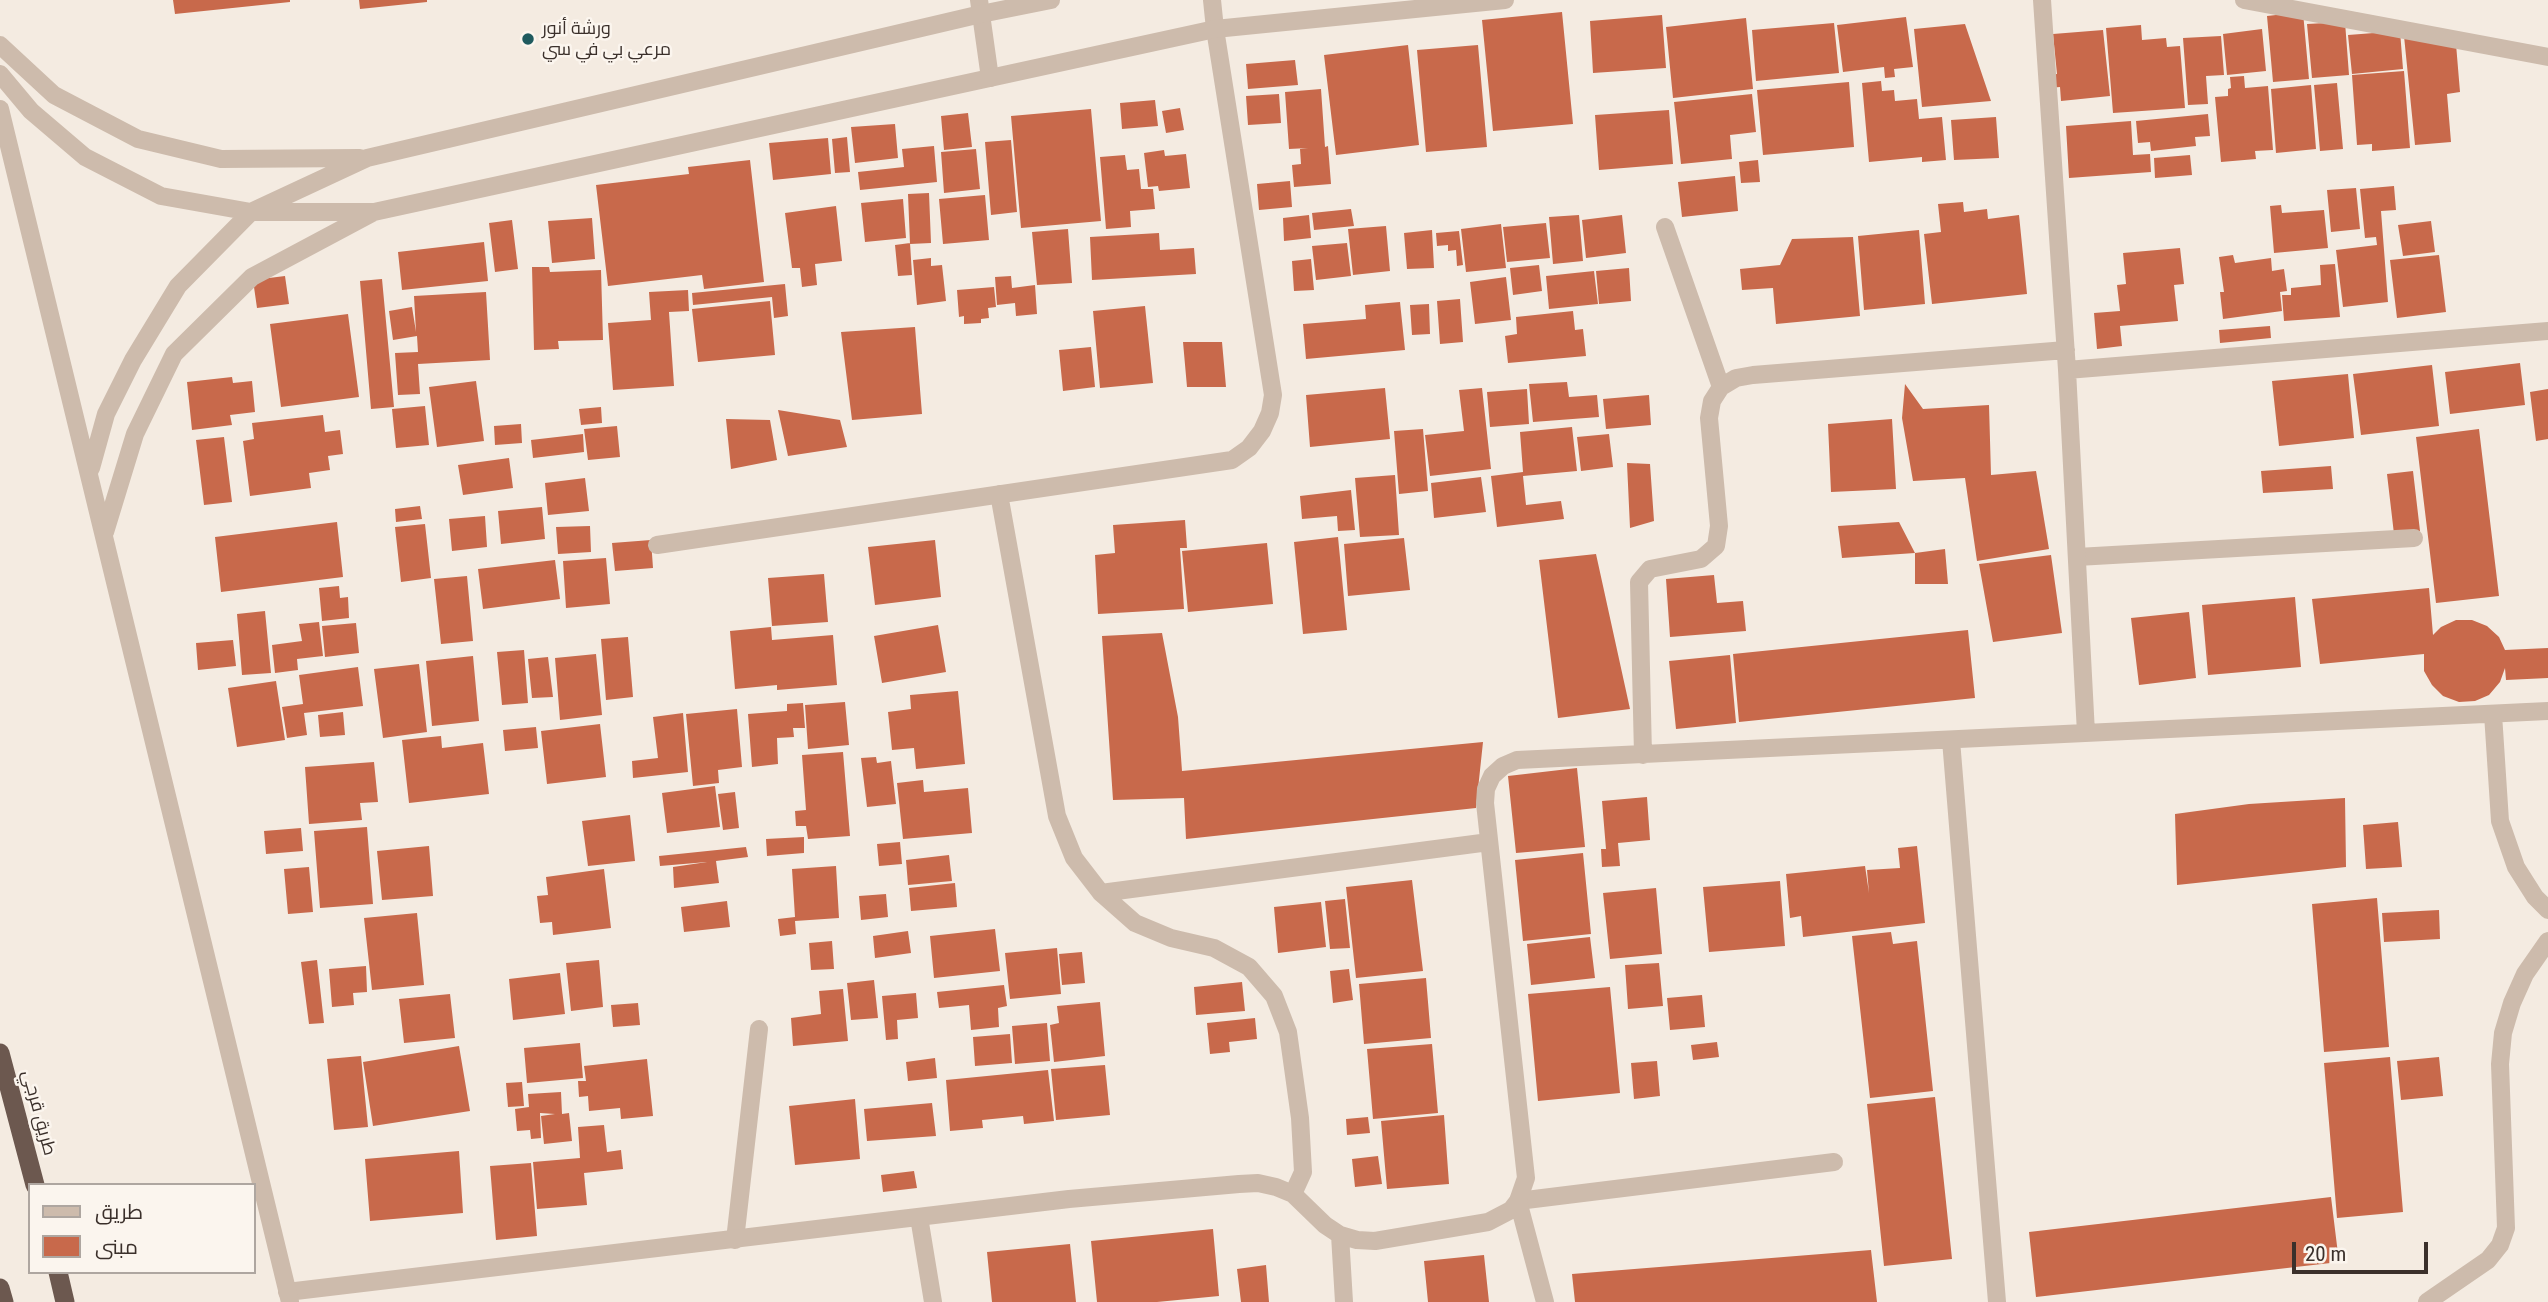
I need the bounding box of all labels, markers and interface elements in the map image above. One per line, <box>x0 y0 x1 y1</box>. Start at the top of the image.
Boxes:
place label: ورشة أنور مرعي بي في سي <box>542 18 671 60</box>
marker: ورشة أنور مرعي بي في سي <box>520 31 536 47</box>
street label: طريق قرجي <box>16 1068 60 1158</box>
legend <box>28 1183 256 1274</box>
text: طريق <box>95 1200 143 1224</box>
scale bar <box>2296 1228 2432 1272</box>
text: مبنى <box>95 1235 138 1259</box>
text: 20 m <box>2305 1242 2346 1266</box>

